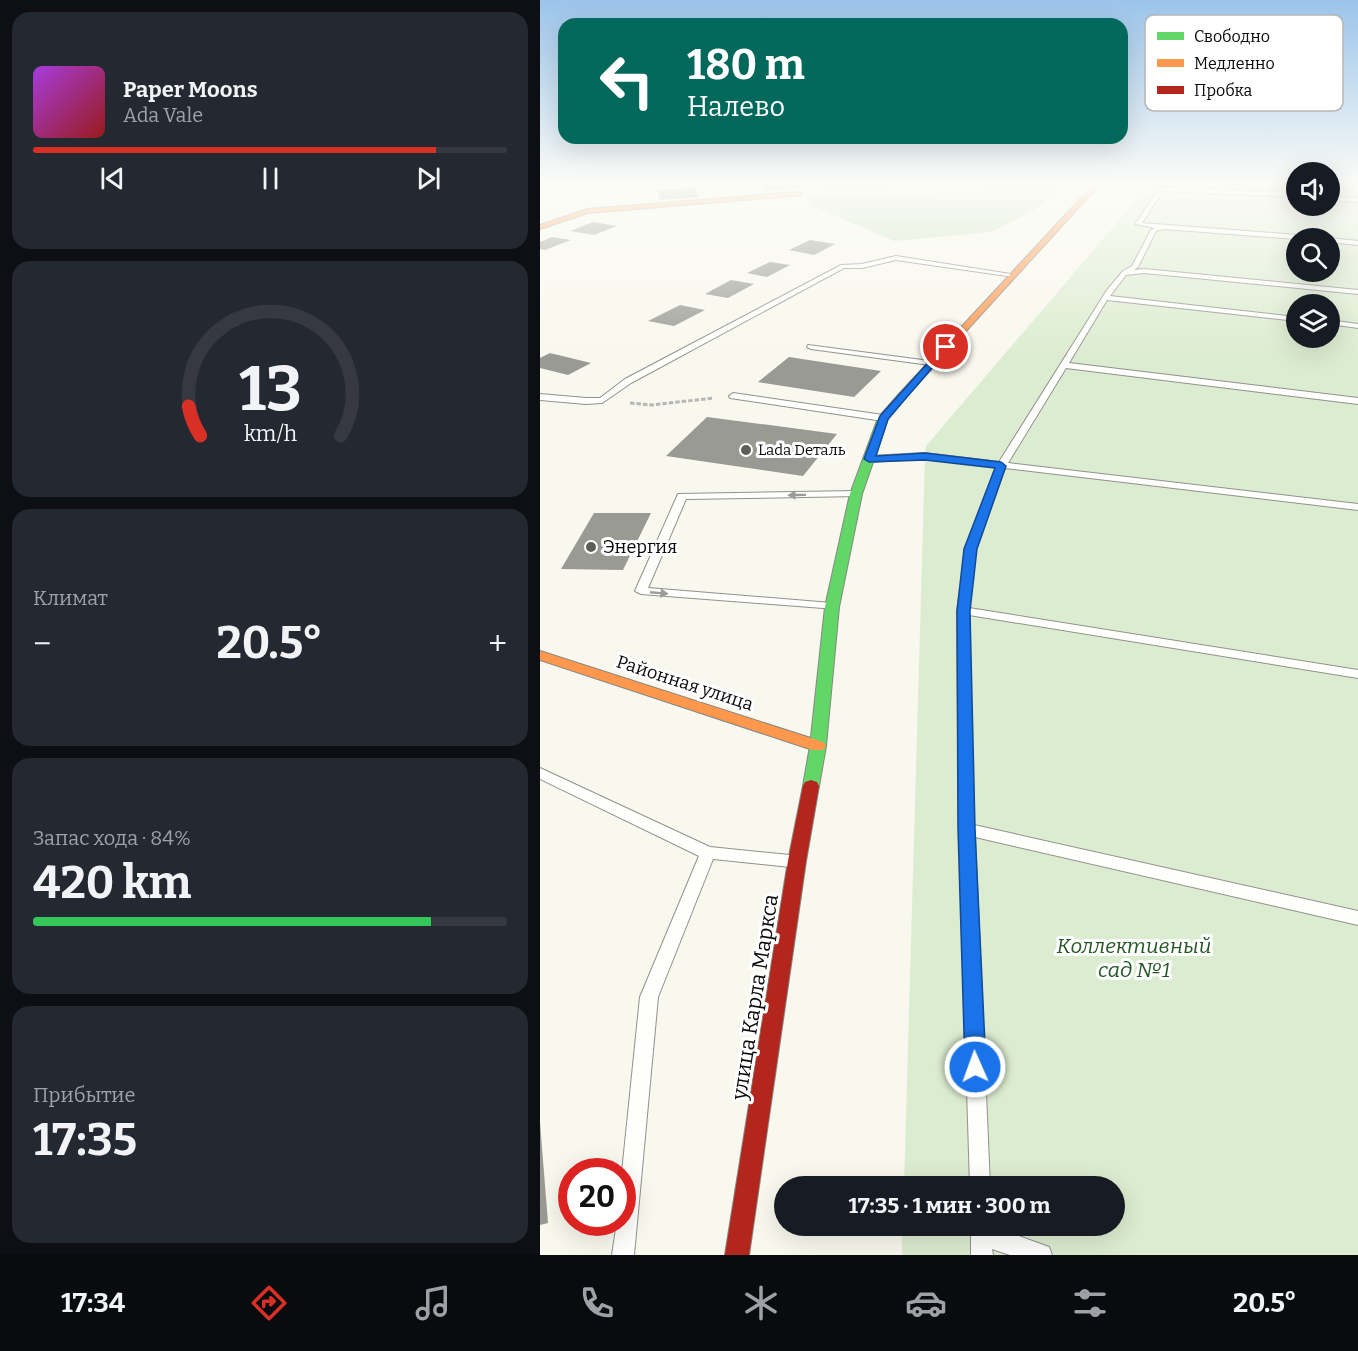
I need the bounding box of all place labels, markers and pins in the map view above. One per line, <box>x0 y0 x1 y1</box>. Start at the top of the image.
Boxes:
pin <box>920 321 971 372</box>
place label: Lada Dеталь <box>758 441 846 459</box>
marker: Lada Dеталь <box>739 443 753 457</box>
place label: Энергия <box>603 536 677 558</box>
marker: Энергия <box>584 540 598 554</box>

